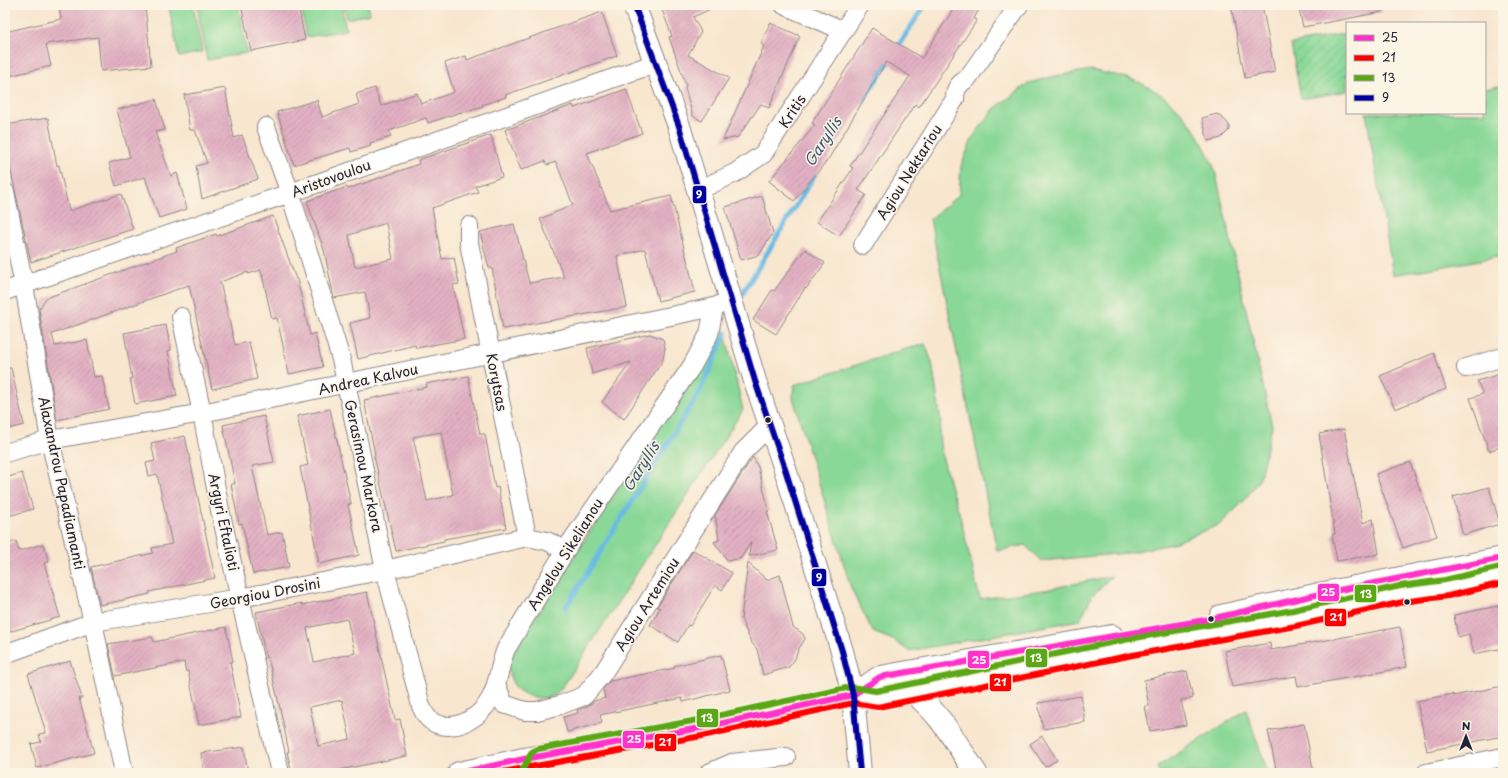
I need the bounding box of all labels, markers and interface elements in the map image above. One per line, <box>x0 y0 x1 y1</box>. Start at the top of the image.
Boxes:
legend <box>1346 22 1486 114</box>
text: 25 <box>1382 28 1398 46</box>
text: 21 <box>1382 48 1396 66</box>
text: 13 <box>1382 68 1395 86</box>
text: 9 <box>1382 88 1389 106</box>
street label: Kritis <box>773 90 811 132</box>
water label: Garyllis <box>797 111 847 170</box>
street label: Agiou Nektariou <box>871 120 947 224</box>
street label: Aristovoulou <box>288 154 374 202</box>
line badge: 9 <box>692 185 707 204</box>
text: 9 <box>696 185 703 202</box>
street label: Korytsas <box>481 351 513 413</box>
street label: Andrea Kalvou <box>316 358 420 400</box>
street label: Alaxandrou Papadiamanti <box>33 394 91 572</box>
street label: Gerasimou Markora <box>340 398 388 535</box>
unlabelled marker <box>763 415 773 425</box>
water label: Garyllis <box>616 436 665 495</box>
street label: Argyri Eftalioti <box>203 471 245 573</box>
street label: Angelou Sikelianou <box>522 494 608 614</box>
street label: Agiou Artemiou <box>610 553 684 655</box>
line badge: 9 <box>811 568 827 587</box>
text: 9 <box>816 568 823 585</box>
street label: Georgiou Drosini <box>208 572 322 614</box>
line badge: 25 <box>1317 583 1340 602</box>
text: 25 <box>1321 583 1335 600</box>
line badge: 13 <box>1354 584 1377 603</box>
text: 13 <box>1360 585 1372 602</box>
unlabelled marker <box>1402 597 1412 607</box>
line badge: 21 <box>1324 608 1347 627</box>
text: 21 <box>1330 608 1342 625</box>
unlabelled marker <box>1206 614 1216 624</box>
line badge: 13 <box>1025 648 1048 668</box>
text: 13 <box>1030 649 1042 666</box>
line badge: 25 <box>967 650 990 669</box>
text: 25 <box>972 651 986 668</box>
line badge: 21 <box>989 673 1012 692</box>
text: 21 <box>994 673 1006 690</box>
line badge: 13 <box>696 708 719 728</box>
text: 13 <box>701 709 713 726</box>
north arrow <box>1446 716 1486 756</box>
text: N <box>1462 717 1471 734</box>
line badge: 25 <box>622 730 645 749</box>
text: 25 <box>627 730 641 747</box>
line badge: 21 <box>654 733 677 752</box>
text: 21 <box>659 733 671 750</box>

